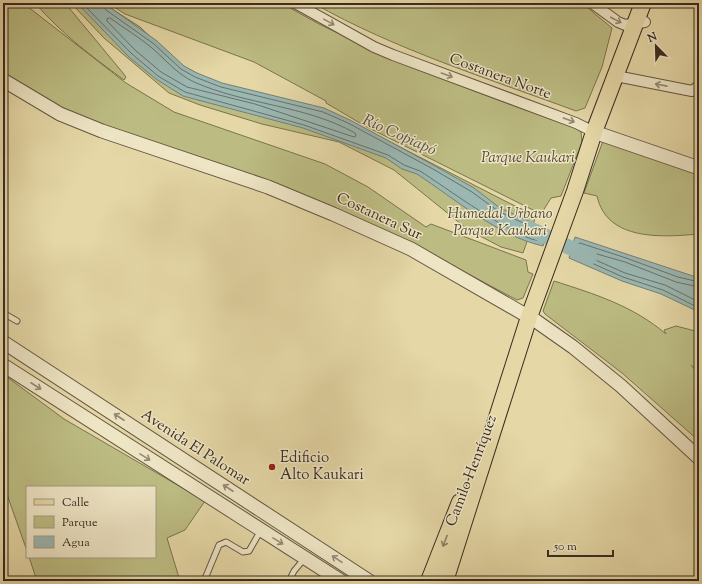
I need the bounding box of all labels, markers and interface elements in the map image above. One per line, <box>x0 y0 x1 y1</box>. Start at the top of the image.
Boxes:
one-way arrow <box>610 17 622 25</box>
one-way arrow <box>323 18 335 26</box>
north arrow <box>636 26 676 66</box>
text: N <box>644 29 660 47</box>
street label: Costanera Norte <box>446 49 554 105</box>
one-way arrow <box>441 71 453 79</box>
one-way arrow <box>655 80 668 88</box>
water label: Río Copiapó <box>358 110 440 162</box>
one-way arrow <box>563 117 575 125</box>
park label: Parque Kaukari <box>481 148 575 169</box>
street label: Costanera Sur <box>333 188 426 246</box>
park label: Humedal Urbano Parque Kaukari <box>448 204 553 242</box>
one-way arrow <box>30 382 41 390</box>
street label: Avenida El Palomar <box>136 405 254 491</box>
street label: Camilo Henríquez <box>441 412 503 530</box>
one-way arrow <box>114 413 125 421</box>
place label: Edificio Alto Kaukari <box>280 448 364 486</box>
one-way arrow <box>139 453 151 461</box>
marker: Edificio Alto Kaukari <box>267 462 277 472</box>
one-way arrow <box>223 484 234 492</box>
legend <box>26 486 156 558</box>
text: Calle <box>62 494 90 512</box>
text: Parque <box>62 514 98 532</box>
scale bar <box>548 532 613 558</box>
text: Agua <box>62 534 90 552</box>
one-way arrow <box>440 534 448 546</box>
one-way arrow <box>272 537 283 545</box>
text: 50 m <box>553 538 577 556</box>
one-way arrow <box>332 555 343 563</box>

